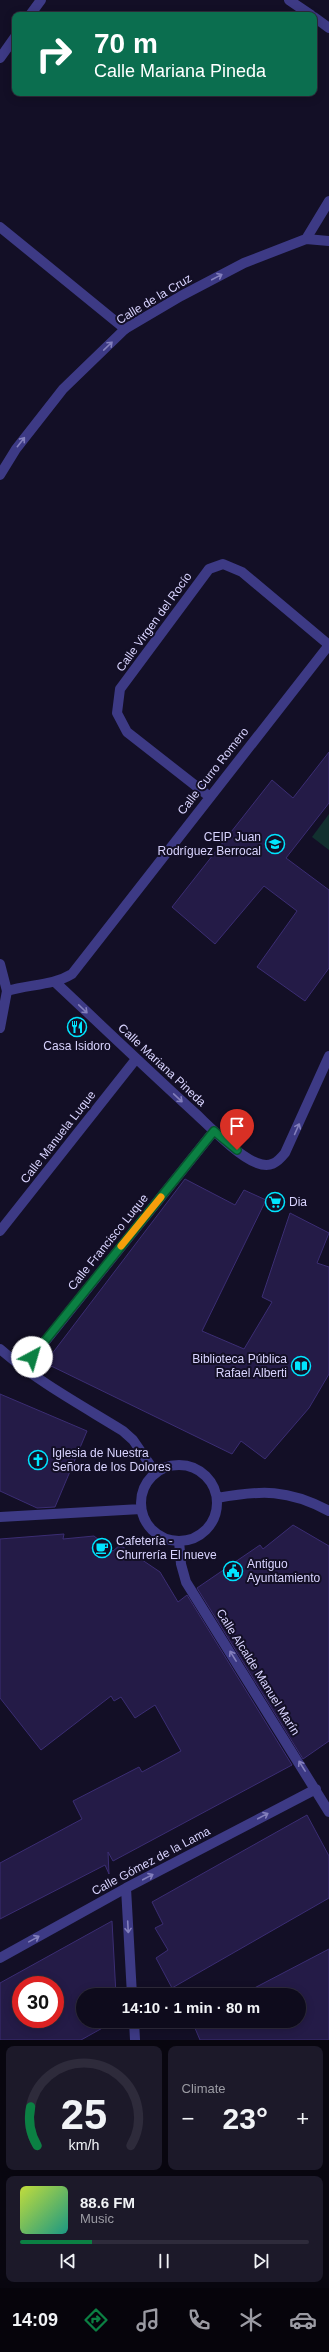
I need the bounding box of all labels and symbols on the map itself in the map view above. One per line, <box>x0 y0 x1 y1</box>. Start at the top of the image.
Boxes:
street label: Calle de la Cruz <box>114 271 194 327</box>
one-way arrow <box>211 272 223 280</box>
one-way arrow <box>103 341 113 351</box>
one-way arrow <box>17 437 25 448</box>
street label: Calle Virgen del Rocío <box>113 569 195 674</box>
street label: Calle Curro Romero <box>175 724 252 817</box>
place label: CEIP Juan Rodríguez Berrocal <box>158 830 261 858</box>
school or university icon: CEIP Juan Rodríguez Berrocal <box>264 833 286 855</box>
one-way arrow <box>78 1004 88 1014</box>
restaurant icon: Casa Isidoro <box>66 1016 88 1038</box>
street label: Calle Mariana Pineda <box>115 1021 209 1109</box>
place label: Casa Isidoro <box>43 1039 111 1053</box>
street label: Calle Manuela Luque <box>18 1088 99 1186</box>
one-way arrow <box>173 1093 183 1103</box>
pin <box>220 1109 254 1150</box>
one-way arrow <box>293 1123 301 1135</box>
street label: Calle Francisco Luque <box>65 1191 151 1293</box>
supermarket icon: Dia <box>264 1191 286 1213</box>
place label: Dia <box>289 1195 307 1209</box>
position arrow <box>11 1336 53 1378</box>
place label: Biblioteca Pública Rafael Alberti <box>192 1352 287 1380</box>
library icon: Biblioteca Pública Rafael Alberti <box>290 1355 312 1377</box>
place label: Iglesia de Nuestra Señora de los Dolores <box>52 1446 171 1474</box>
church icon: Iglesia de Nuestra Señora de los Dolores <box>27 1449 49 1471</box>
place label: Cafetería - Churrería El nueve <box>116 1534 217 1562</box>
cafe icon: Cafetería - Churrería El nueve <box>91 1537 113 1559</box>
place label: Antiguo Ayuntamiento <box>247 1557 320 1585</box>
public building icon: Antiguo Ayuntamiento <box>222 1560 244 1582</box>
street label: Calle Alcalde Manuel Marín <box>213 1606 303 1738</box>
one-way arrow <box>228 1650 236 1662</box>
one-way arrow <box>298 1761 306 1772</box>
one-way arrow <box>257 1812 269 1820</box>
street label: Calle Gómez de la Lama <box>89 1824 213 1898</box>
one-way arrow <box>142 1872 154 1880</box>
one-way arrow <box>125 1920 132 1933</box>
one-way arrow <box>28 1935 40 1943</box>
speed limit sign: 30 <box>12 1976 64 2028</box>

